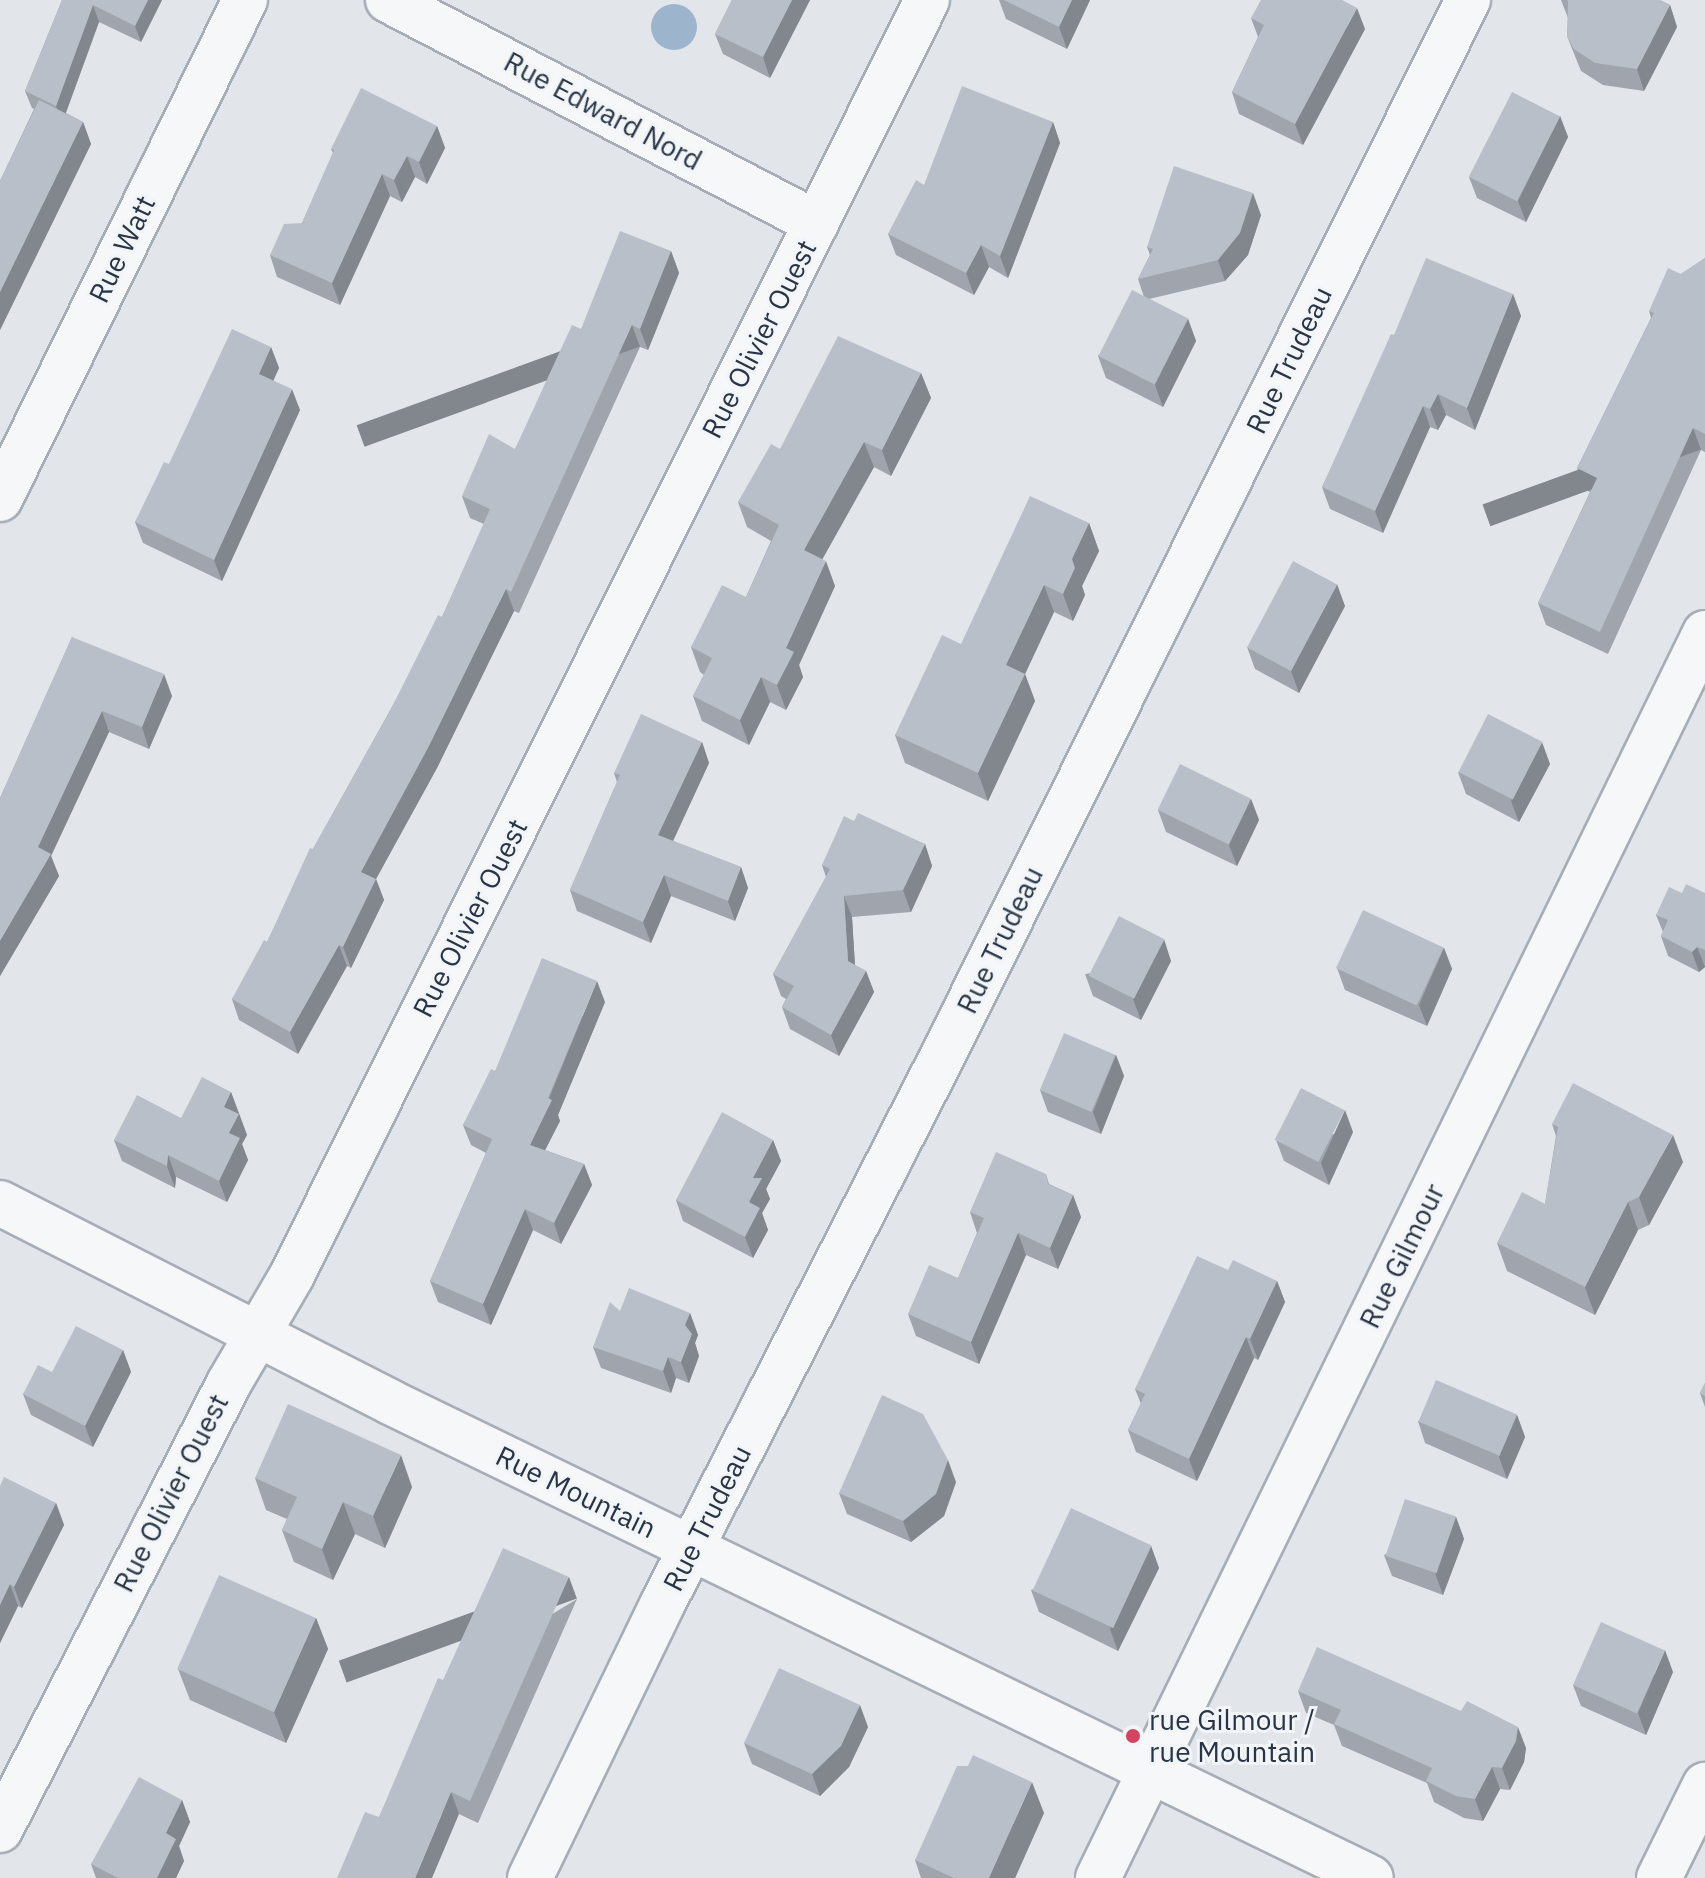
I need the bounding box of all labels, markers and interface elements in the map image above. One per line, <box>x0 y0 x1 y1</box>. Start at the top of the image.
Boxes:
street label: Rue Edward Nord <box>498 45 708 177</box>
street label: Rue Watt <box>82 190 162 308</box>
street label: Rue Olivier Ouest <box>695 234 823 444</box>
street label: Rue Trudeau <box>1239 281 1339 439</box>
street label: Rue Olivier Ouest <box>406 813 534 1023</box>
street label: Rue Trudeau <box>950 861 1050 1019</box>
street label: Rue Gilmour <box>1353 1178 1451 1334</box>
street label: Rue Olivier Ouest <box>107 1388 235 1598</box>
street label: Rue Mountain <box>491 1439 661 1545</box>
street label: Rue Trudeau <box>656 1439 758 1597</box>
place label: rue Gilmour / rue Mountain <box>1149 1703 1315 1769</box>
marker: rue Gilmour / rue Mountain <box>1124 1727 1142 1745</box>

